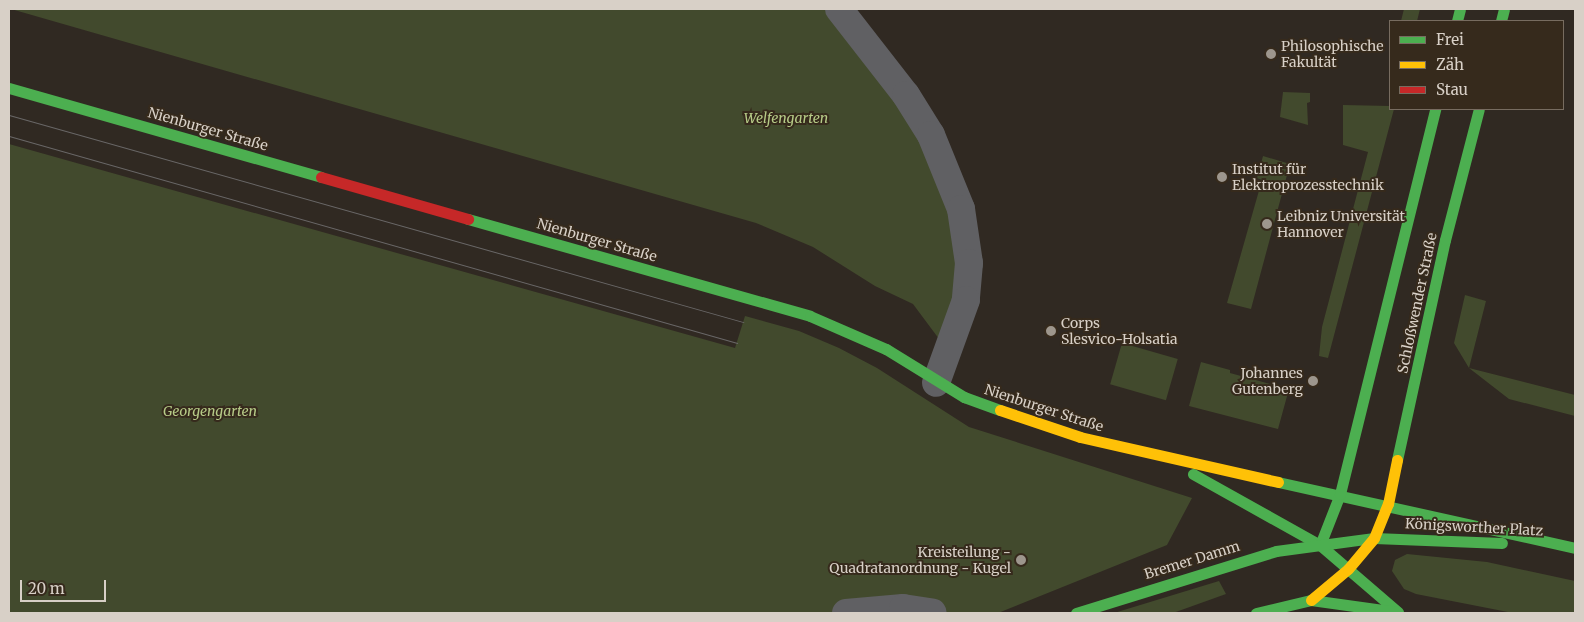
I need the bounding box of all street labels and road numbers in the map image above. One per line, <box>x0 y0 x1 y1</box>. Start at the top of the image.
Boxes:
street label: Nienburger Straße <box>146 104 270 154</box>
street label: Nienburger Straße <box>535 215 659 265</box>
street label: Schloßwender Straße <box>1394 231 1440 375</box>
street label: Nienburger Straße <box>982 381 1106 435</box>
street label: Königsworther Platz <box>1405 515 1543 539</box>
street label: Bremer Damm <box>1142 537 1242 583</box>

